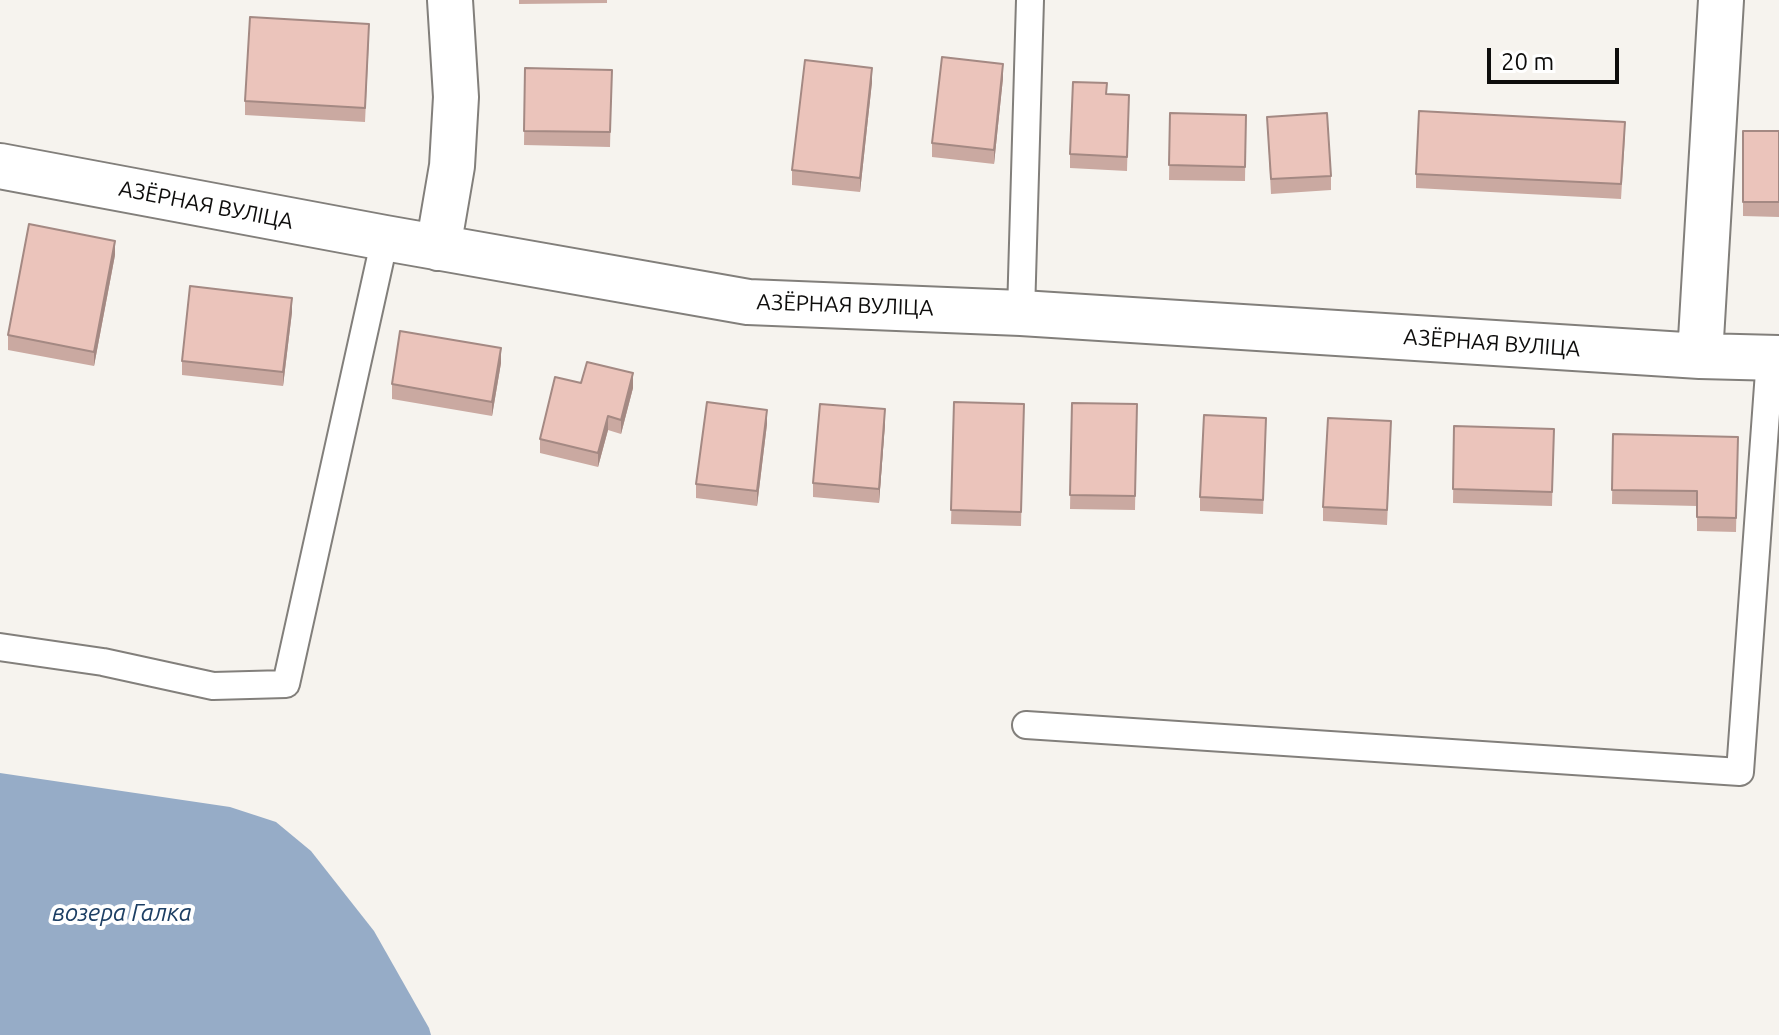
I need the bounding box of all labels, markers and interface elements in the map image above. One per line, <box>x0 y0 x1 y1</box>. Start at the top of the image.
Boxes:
scale bar <box>1491 32 1623 82</box>
text: 20 m <box>1501 48 1554 75</box>
street label: АЗЁРНАЯ ВУЛІЦА <box>117 175 295 235</box>
street label: АЗЁРНАЯ ВУЛІЦА <box>756 289 934 321</box>
street label: АЗЁРНАЯ ВУЛІЦА <box>1403 324 1581 362</box>
water label: возера Галка <box>52 899 192 927</box>

